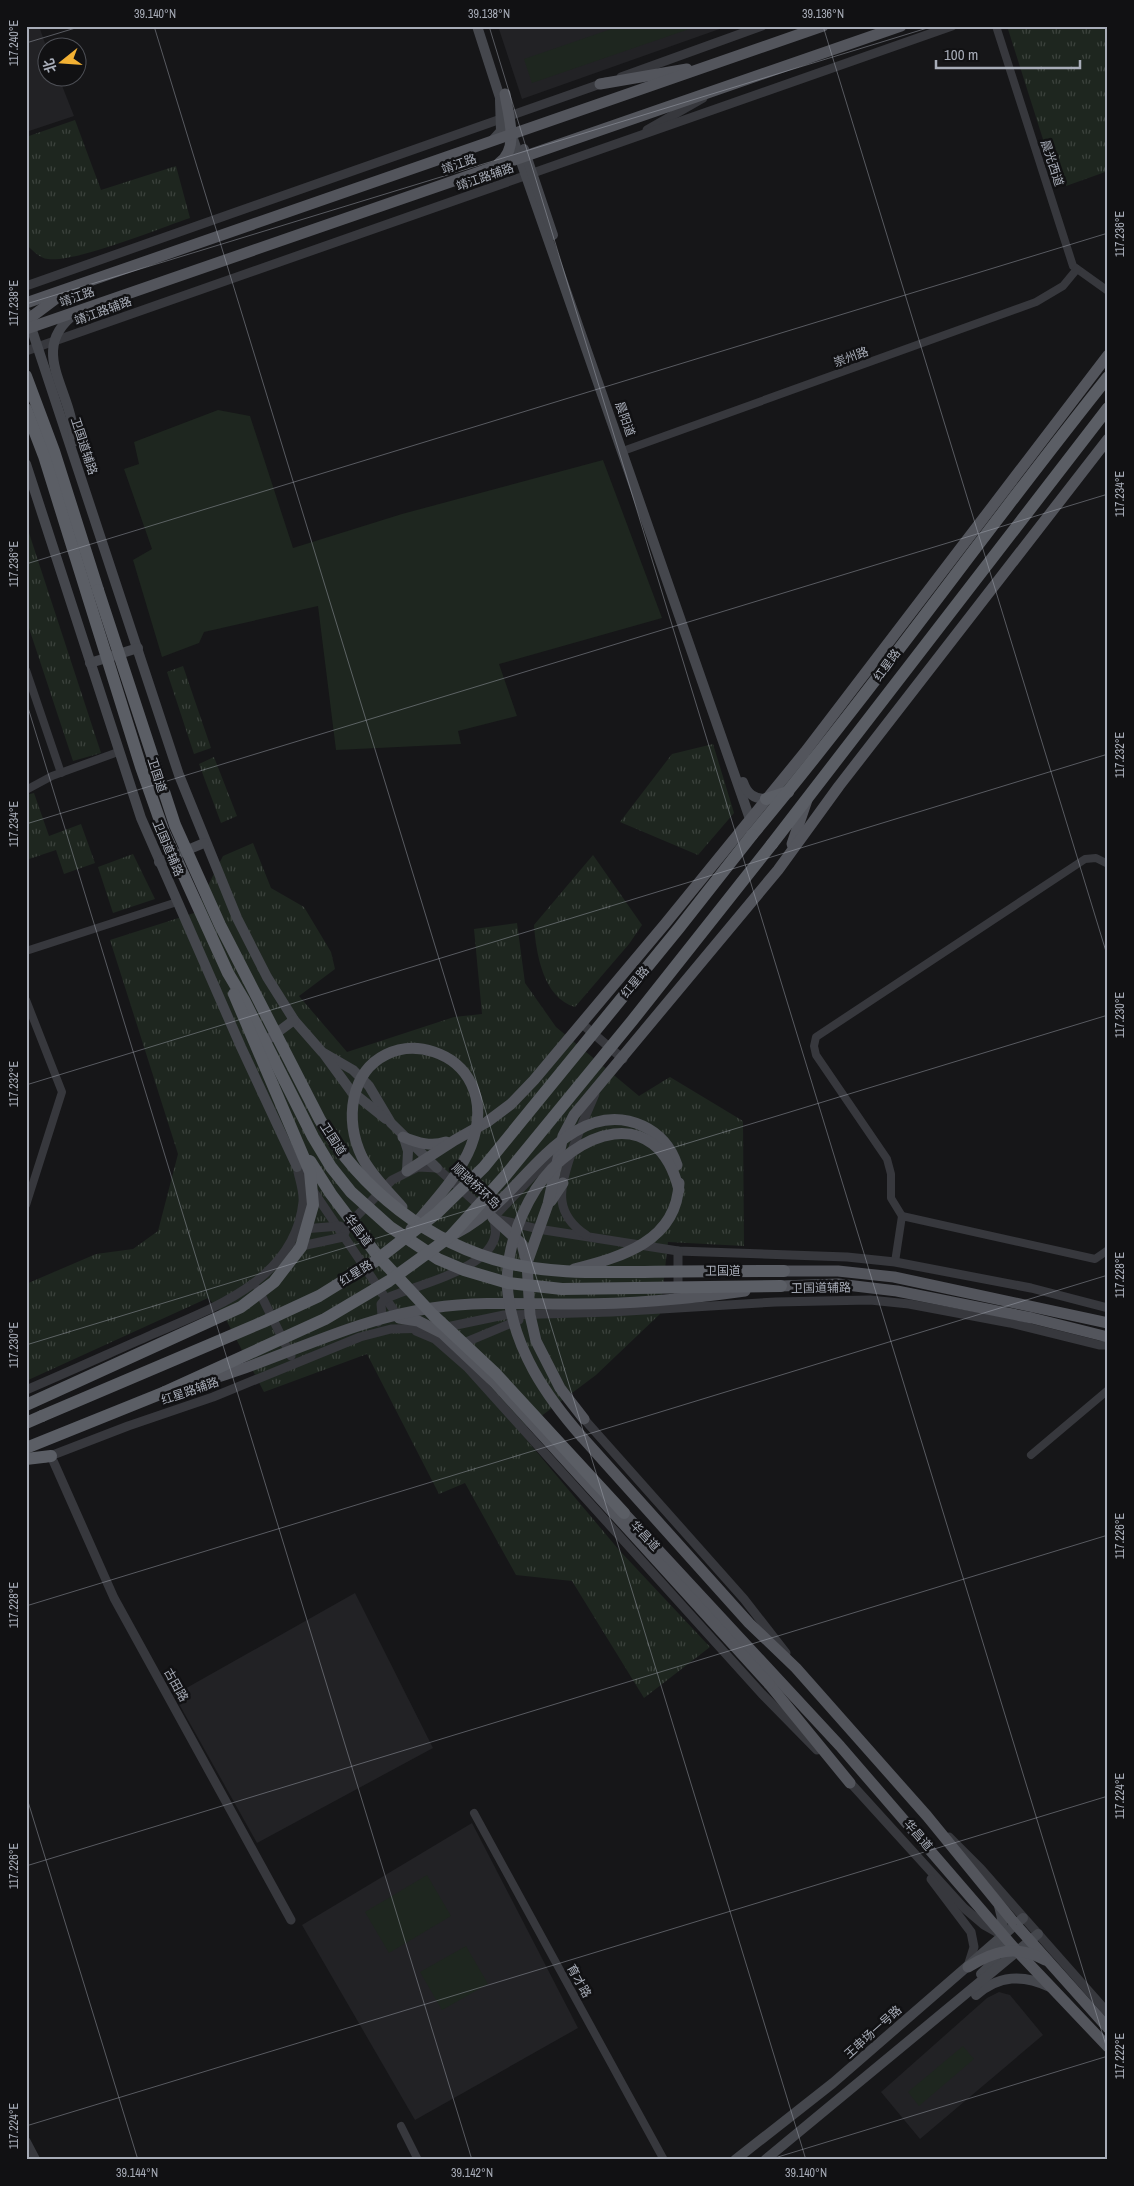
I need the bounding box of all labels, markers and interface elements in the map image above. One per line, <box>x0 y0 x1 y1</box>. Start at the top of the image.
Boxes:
text: 39.140°N <box>134 6 176 22</box>
text: 39.138°N <box>468 6 510 22</box>
text: 39.136°N <box>802 6 844 22</box>
text: 117.240°E <box>6 20 22 66</box>
north arrow <box>38 38 88 88</box>
scale bar <box>936 38 1080 70</box>
text: 100 m <box>944 44 978 65</box>
text: 北 <box>39 56 60 75</box>
street label: 晨光西道 <box>1037 138 1067 188</box>
street label: 靖江路 <box>439 151 479 177</box>
street label: 靖江路辅路 <box>454 160 516 194</box>
text: 117.236°E <box>1112 211 1128 257</box>
text: 117.238°E <box>6 280 22 326</box>
street label: 靖江路 <box>57 284 97 310</box>
street label: 靖江路辅路 <box>72 293 134 329</box>
street label: 崇州路 <box>831 343 871 371</box>
street label: 晨阳道 <box>612 399 638 439</box>
street label: 卫国道辅路 <box>67 415 101 477</box>
text: 117.234°E <box>1112 471 1128 517</box>
text: 117.236°E <box>6 541 22 587</box>
street label: 红星路 <box>870 646 904 684</box>
text: 117.232°E <box>1112 732 1128 778</box>
street label: 卫国道 <box>144 755 170 795</box>
text: 117.234°E <box>6 801 22 847</box>
street label: 卫国道辅路 <box>149 817 187 879</box>
street label: 红星路 <box>617 963 653 1001</box>
text: 117.230°E <box>1112 992 1128 1038</box>
text: 117.232°E <box>6 1061 22 1107</box>
street label: 卫国道 <box>316 1120 350 1158</box>
street label: 顺驰桥环岛 <box>449 1160 503 1212</box>
street label: 华昌道 <box>341 1211 375 1249</box>
text: 117.228°E <box>1112 1252 1128 1298</box>
street label: 红星路 <box>336 1257 376 1289</box>
street label: 卫国道 <box>705 1263 741 1279</box>
street label: 卫国道辅路 <box>791 1279 851 1297</box>
text: 117.230°E <box>6 1322 22 1368</box>
street label: 红星路辅路 <box>159 1374 221 1408</box>
text: 117.226°E <box>1112 1513 1128 1559</box>
street label: 华昌道 <box>627 1517 663 1555</box>
text: 117.228°E <box>6 1582 22 1628</box>
street label: 古田路 <box>160 1665 192 1705</box>
text: 117.224°E <box>1112 1773 1128 1819</box>
street label: 华昌道 <box>900 1816 936 1854</box>
text: 117.226°E <box>6 1843 22 1889</box>
street label: 育才路 <box>563 1961 595 2001</box>
street label: 王串场一号路 <box>841 2002 905 2062</box>
text: 117.222°E <box>1112 2033 1128 2079</box>
text: 117.224°E <box>6 2103 22 2149</box>
text: 39.144°N <box>116 2165 158 2181</box>
text: 39.142°N <box>451 2165 493 2181</box>
text: 39.140°N <box>785 2165 827 2181</box>

